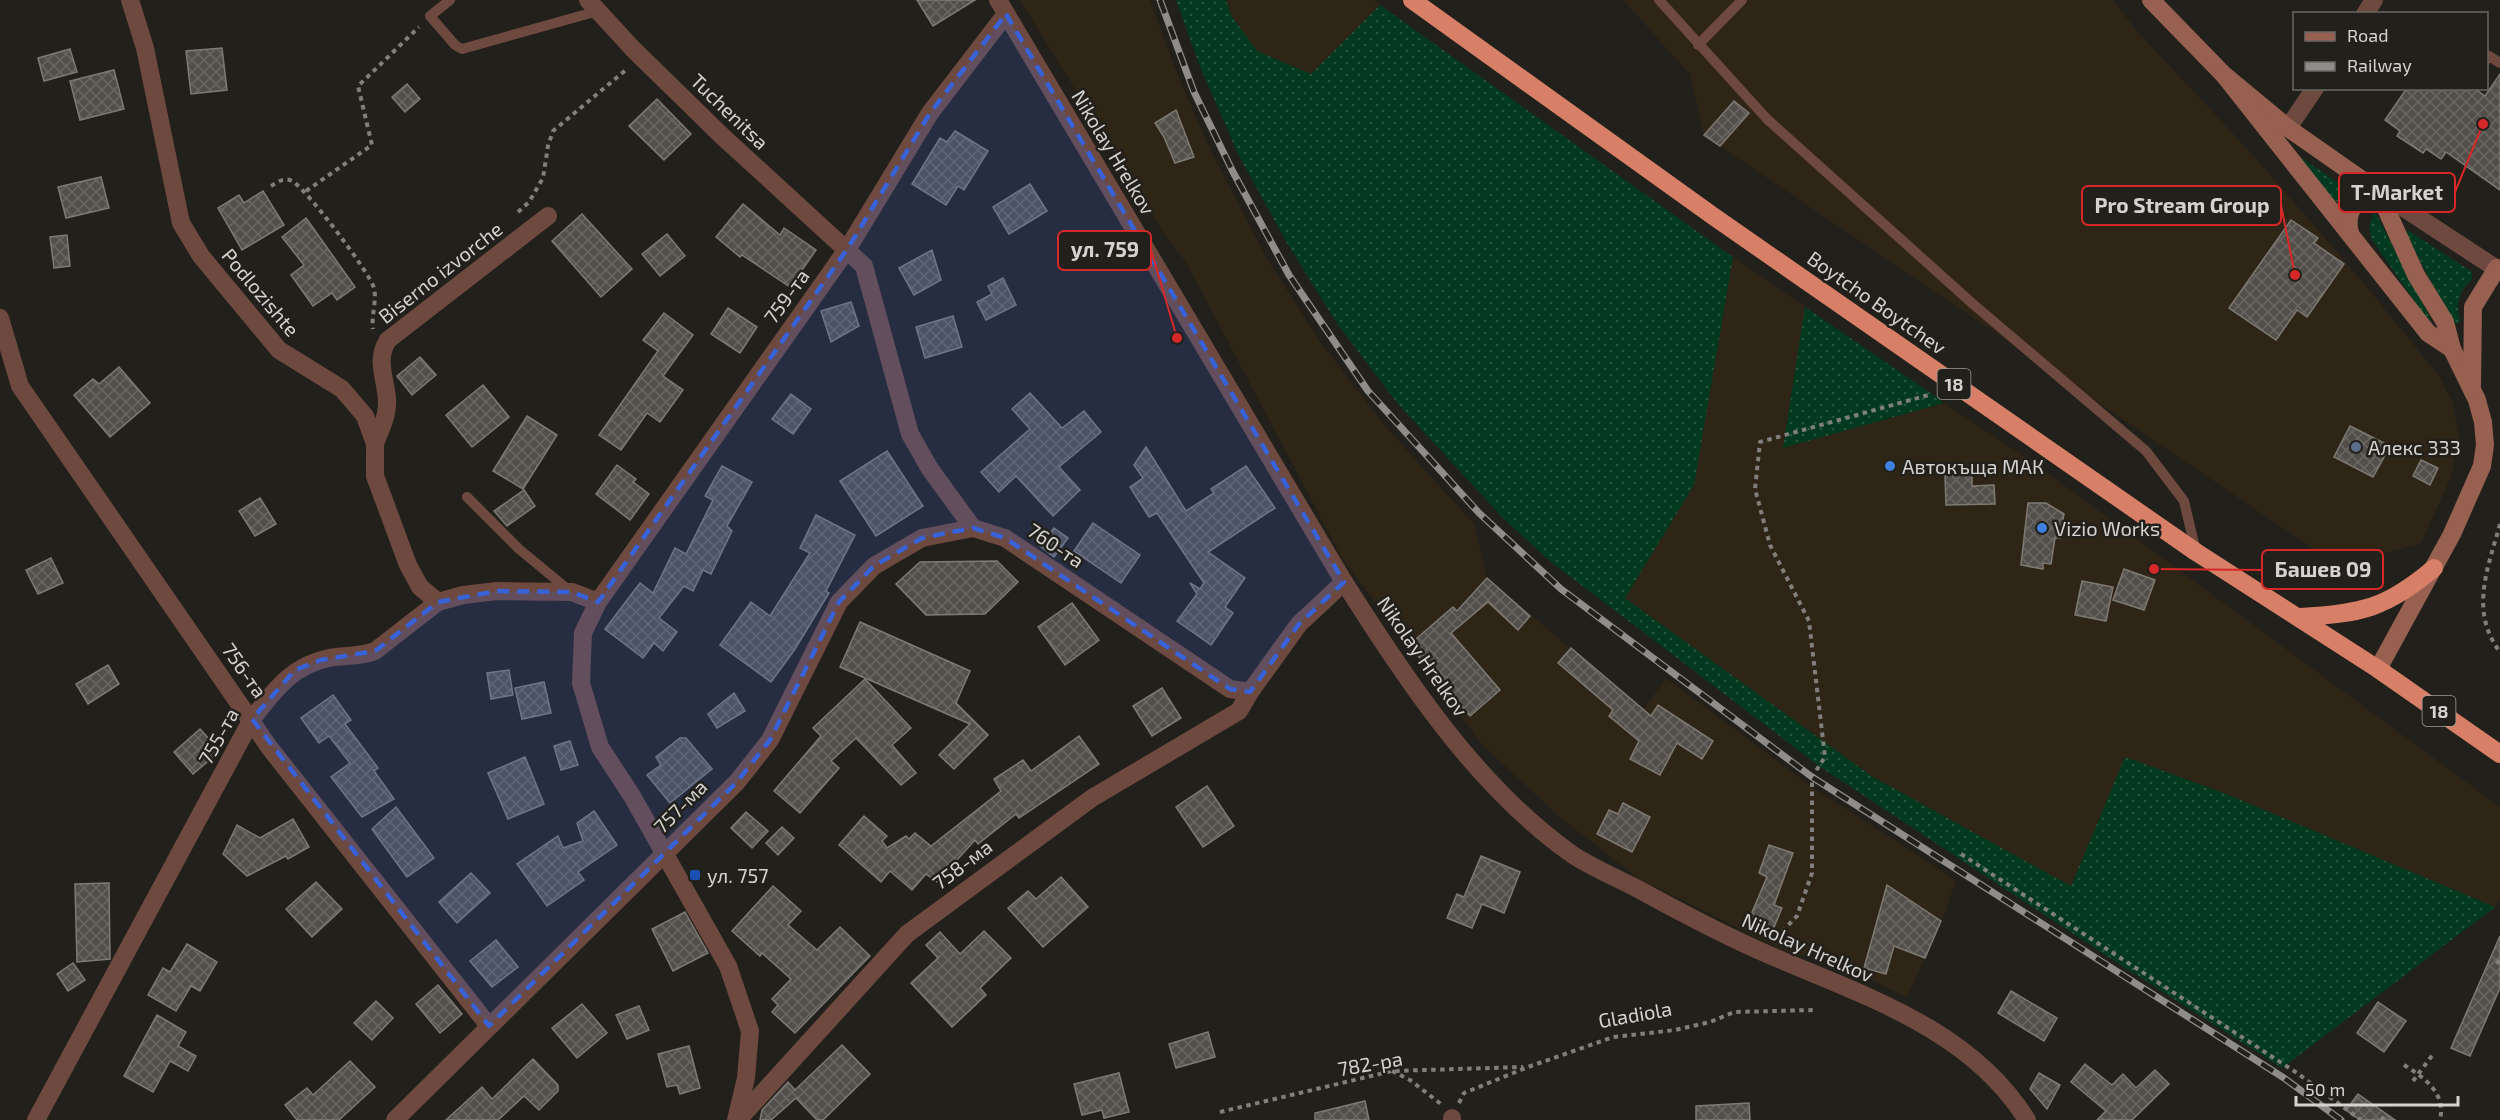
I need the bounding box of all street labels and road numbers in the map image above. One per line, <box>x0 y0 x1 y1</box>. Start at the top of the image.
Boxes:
street label: Tuchenitsa <box>686 68 774 154</box>
street label: Nikolay Hrelkov <box>1067 85 1161 219</box>
street label: Biserno izvorche <box>373 216 507 328</box>
street label: Podlozishte <box>217 243 305 341</box>
street label: Boytcho Boytchev <box>1803 245 1951 359</box>
street label: 759-та <box>758 264 814 328</box>
road number: 18 <box>1938 369 1970 399</box>
street label: 760-та <box>1023 517 1089 573</box>
street label: Nikolay Hrelkov <box>1373 591 1474 721</box>
street label: 756-та <box>218 638 272 702</box>
road number: 18 <box>2422 696 2456 726</box>
street label: 755-та <box>193 704 243 768</box>
street label: 757-ма <box>648 774 712 838</box>
street label: 758-ма <box>928 834 996 894</box>
street label: Nikolay Hrelkov <box>1739 907 1878 987</box>
street label: Gladiola <box>1596 996 1674 1032</box>
street label: 782-ра <box>1336 1046 1404 1080</box>

